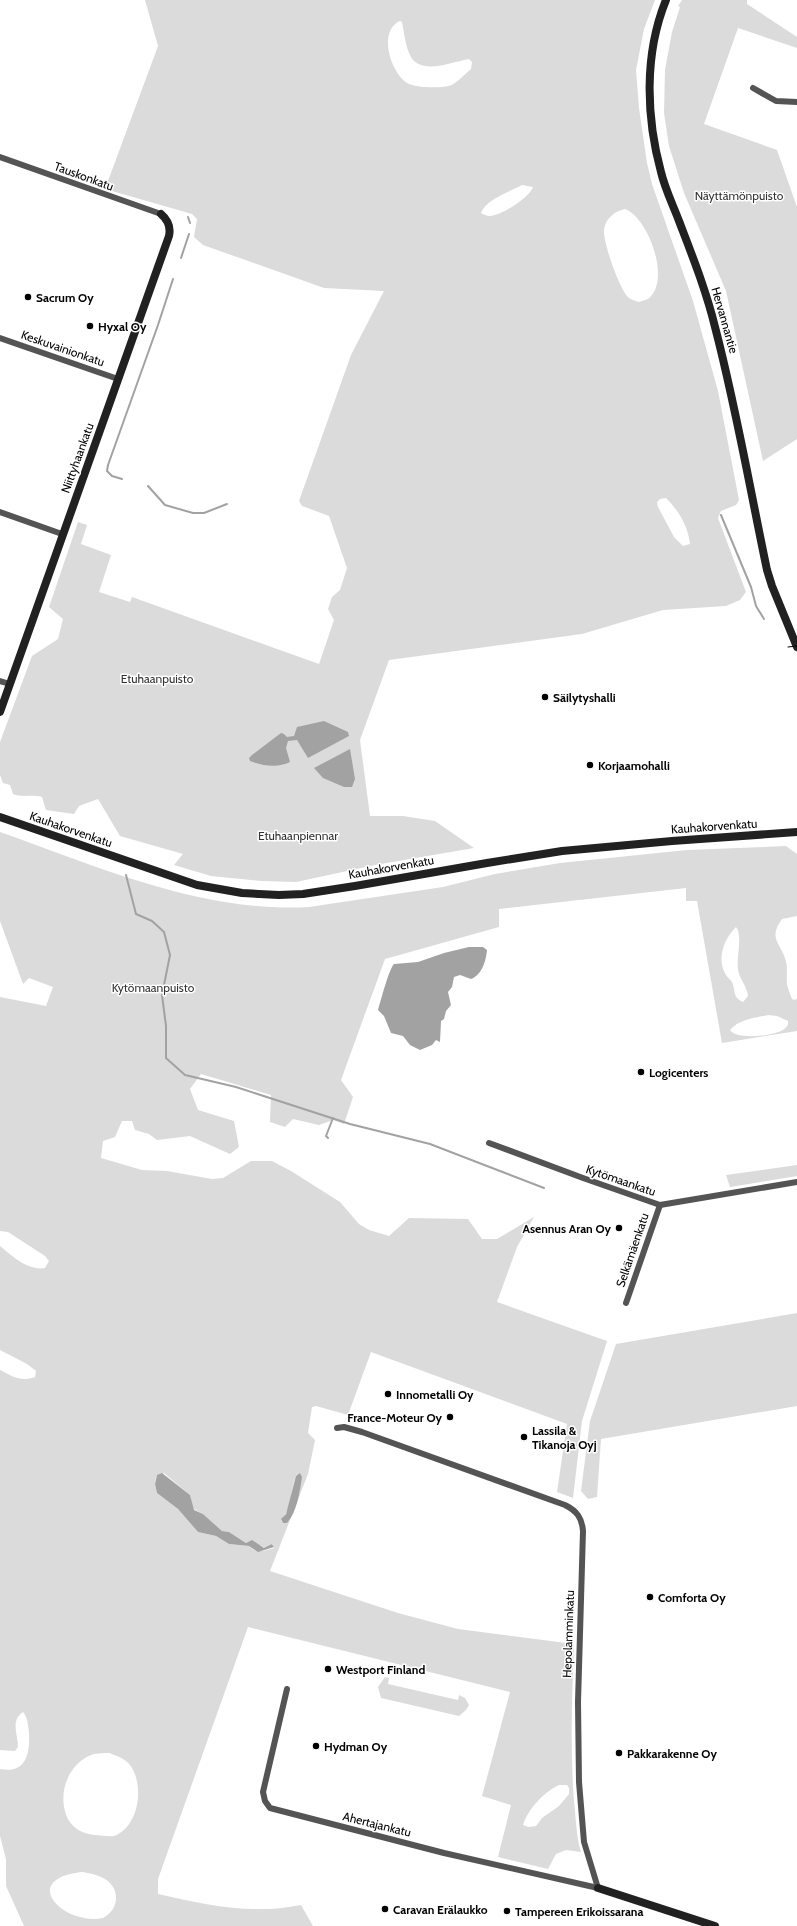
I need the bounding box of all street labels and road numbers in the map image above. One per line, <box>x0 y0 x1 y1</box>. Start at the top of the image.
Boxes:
street label: Tauskonkatu <box>52 158 116 194</box>
street label: Hervannantie <box>708 285 742 355</box>
street label: Keskuvainionkatu <box>19 327 107 369</box>
street label: Niittyhaankatu <box>57 421 97 495</box>
street label: Kauhakorvenkatu <box>28 808 114 850</box>
street label: Kauhakorvenkatu <box>670 815 758 837</box>
street label: Kauhakorvenkatu <box>347 852 435 882</box>
street label: Kytömaankatu <box>584 1161 658 1199</box>
street label: Selkämäenkatu <box>612 1211 652 1289</box>
street label: Hepolamminkatu <box>559 1590 577 1678</box>
street label: Ahertajankatu <box>341 1808 413 1840</box>

